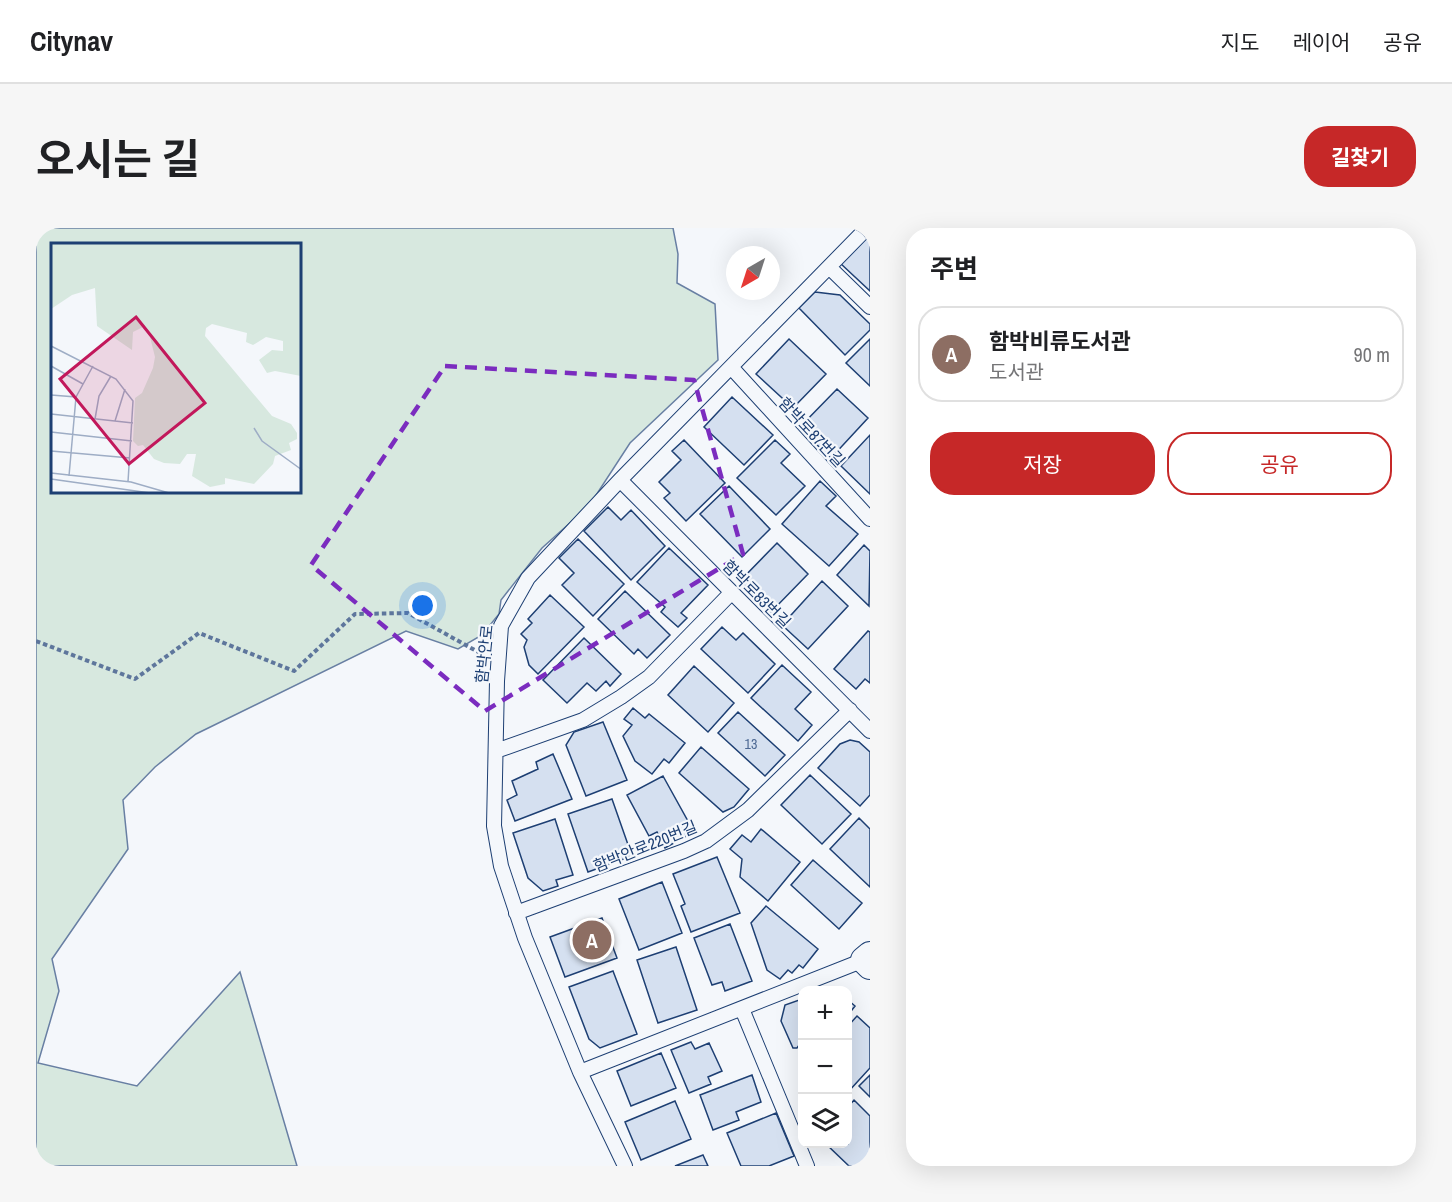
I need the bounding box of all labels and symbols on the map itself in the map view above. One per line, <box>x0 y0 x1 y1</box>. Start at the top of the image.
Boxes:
inset map <box>51 243 302 494</box>
north arrow <box>726 246 780 300</box>
street label: 함박로87번길 <box>774 392 850 472</box>
street label: 함박로83번길 <box>718 555 796 633</box>
your location <box>408 591 437 620</box>
street label: 함박안로 <box>470 623 498 684</box>
house number: 13 <box>745 735 757 753</box>
street label: 함박안로220번길 <box>590 815 700 877</box>
pin: A <box>572 918 612 962</box>

